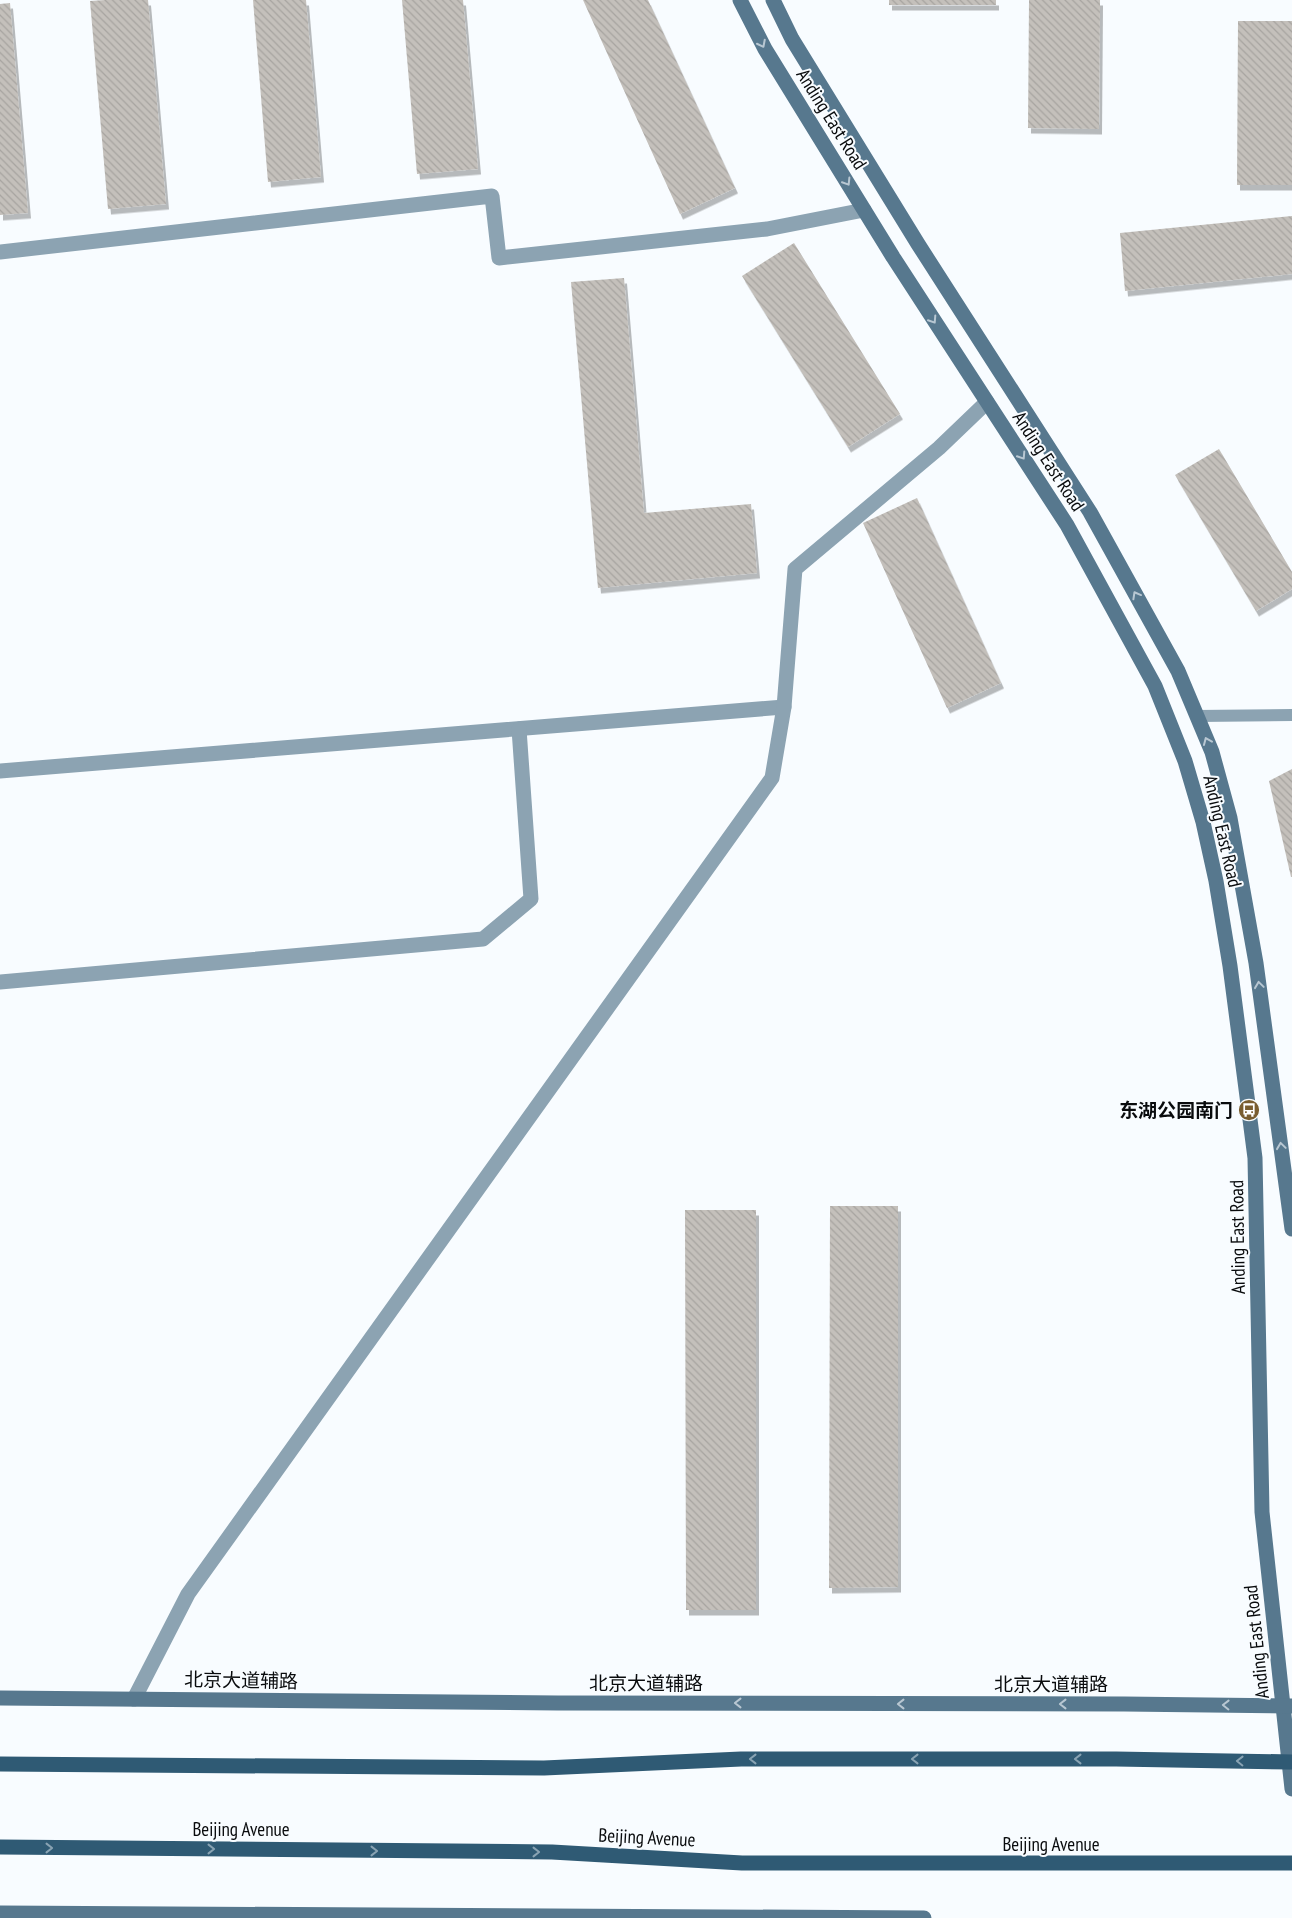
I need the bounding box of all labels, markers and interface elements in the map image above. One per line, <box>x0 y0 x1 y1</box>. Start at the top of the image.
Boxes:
one-way arrow <box>756 38 766 47</box>
street label: Anding East Road <box>792 64 872 174</box>
one-way arrow <box>840 177 850 186</box>
one-way arrow <box>927 314 937 323</box>
street label: Anding East Road <box>1008 407 1090 515</box>
one-way arrow <box>1016 450 1025 460</box>
one-way arrow <box>1132 591 1142 600</box>
one-way arrow <box>1203 737 1214 746</box>
street label: Anding East Road <box>1198 773 1248 889</box>
one-way arrow <box>1254 981 1265 989</box>
place label: 东湖公园南门 <box>1119 1098 1233 1122</box>
bus stop icon: 东湖公园南门 <box>1237 1098 1261 1122</box>
one-way arrow <box>1277 1141 1287 1150</box>
street label: Anding East Road <box>1224 1180 1250 1294</box>
street label: Anding East Road <box>1238 1584 1274 1700</box>
street label: 北京大道辅路 <box>184 1667 298 1693</box>
street label: 北京大道辅路 <box>589 1671 703 1695</box>
street label: 北京大道辅路 <box>994 1672 1108 1696</box>
one-way arrow <box>734 1698 742 1708</box>
one-way arrow <box>897 1699 904 1709</box>
one-way arrow <box>1059 1699 1067 1709</box>
one-way arrow <box>1222 1700 1230 1710</box>
one-way arrow <box>748 1754 756 1764</box>
one-way arrow <box>911 1754 918 1764</box>
one-way arrow <box>1073 1754 1081 1764</box>
one-way arrow <box>1236 1756 1244 1766</box>
street label: Beijing Avenue <box>192 1817 290 1841</box>
street label: Beijing Avenue <box>598 1822 696 1852</box>
street label: Beijing Avenue <box>1002 1832 1100 1856</box>
one-way arrow <box>45 1843 53 1853</box>
one-way arrow <box>208 1844 215 1854</box>
one-way arrow <box>370 1845 378 1856</box>
one-way arrow <box>532 1847 540 1857</box>

